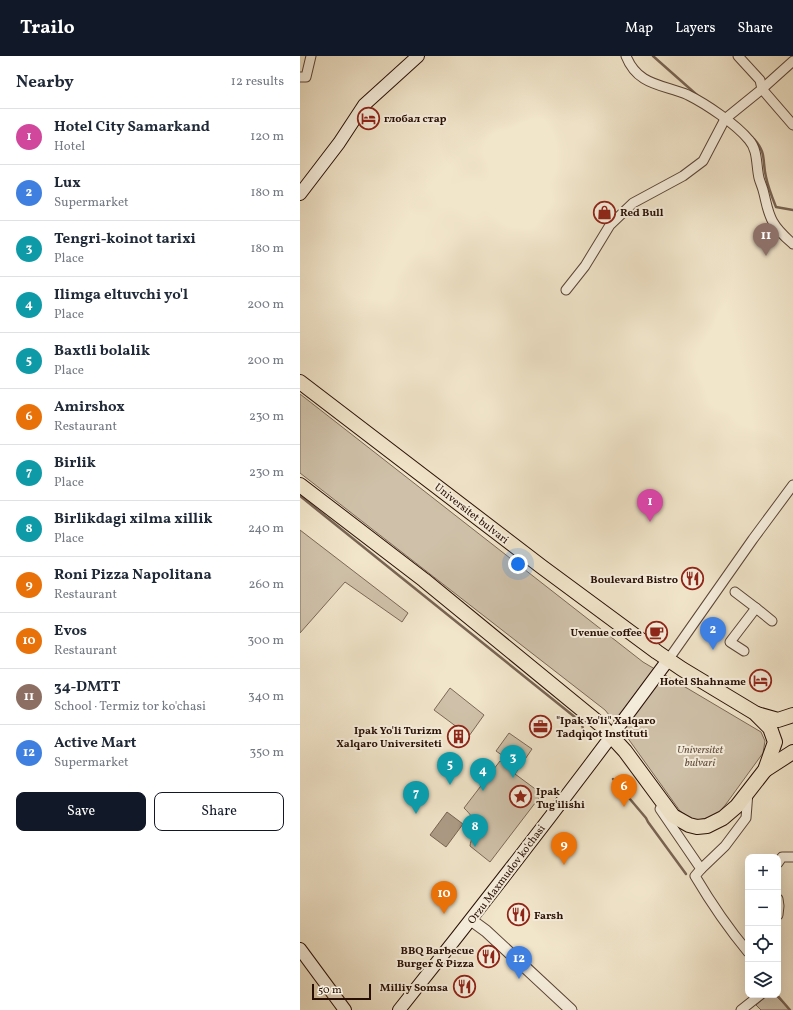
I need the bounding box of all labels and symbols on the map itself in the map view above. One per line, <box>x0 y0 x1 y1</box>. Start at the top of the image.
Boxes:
hotel icon: глобал стар <box>356 105 382 131</box>
place label: глобал стар <box>384 112 447 127</box>
shop icon: Red Bull <box>592 199 618 225</box>
place label: Red Bull <box>620 206 664 221</box>
pin: 11 <box>753 223 779 256</box>
street label: Universitet bulvari <box>431 480 511 548</box>
pin: 1 <box>637 489 663 522</box>
your location <box>508 554 528 574</box>
restaurant icon: Boulevard Bistro <box>680 566 706 592</box>
place label: Boulevard Bistro <box>590 573 678 588</box>
pin: 2 <box>700 617 726 650</box>
cafe icon: Uvenue coffee <box>644 619 670 645</box>
place label: Uvenue coffee <box>570 626 642 641</box>
hotel icon: Hotel Shahname <box>748 668 774 694</box>
place label: Hotel Shahname <box>660 675 746 690</box>
office icon: "Ipak Yo'li" Xalqaro Tadqiqot Instituti <box>528 713 554 739</box>
place label: "Ipak Yo'li" Xalqaro Tadqiqot Instituti <box>556 714 655 742</box>
building icon: Ipak Yo'li Turizm Xalqaro Universiteti <box>445 723 471 749</box>
place label: Ipak Yo'li Turizm Xalqaro Universiteti <box>336 724 442 752</box>
park label: Universitet bulvari <box>677 743 723 771</box>
pin: 3 <box>500 745 526 778</box>
pin: 5 <box>437 752 463 785</box>
pin: 4 <box>470 758 496 791</box>
pin: 6 <box>611 774 637 807</box>
pin: 7 <box>403 781 429 814</box>
place icon: Ipak Tug'ilishi <box>507 784 533 810</box>
place label: Ipak Tug'ilishi <box>536 785 585 813</box>
pin: 8 <box>462 814 488 847</box>
street label: Orzu Maxmudov ko'chasi <box>465 822 550 928</box>
pin: 9 <box>551 832 577 865</box>
pin: 10 <box>431 881 457 914</box>
restaurant icon: Farsh <box>505 902 531 928</box>
place label: Farsh <box>534 909 563 924</box>
restaurant icon: BBQ Barbecue Burger & Pizza <box>476 943 502 969</box>
place label: BBQ Barbecue Burger & Pizza <box>397 944 474 972</box>
pin: 12 <box>506 946 532 979</box>
restaurant icon: Milliy Somsa <box>451 974 477 1000</box>
place label: Milliy Somsa <box>380 981 448 996</box>
scale bar <box>312 982 371 1001</box>

